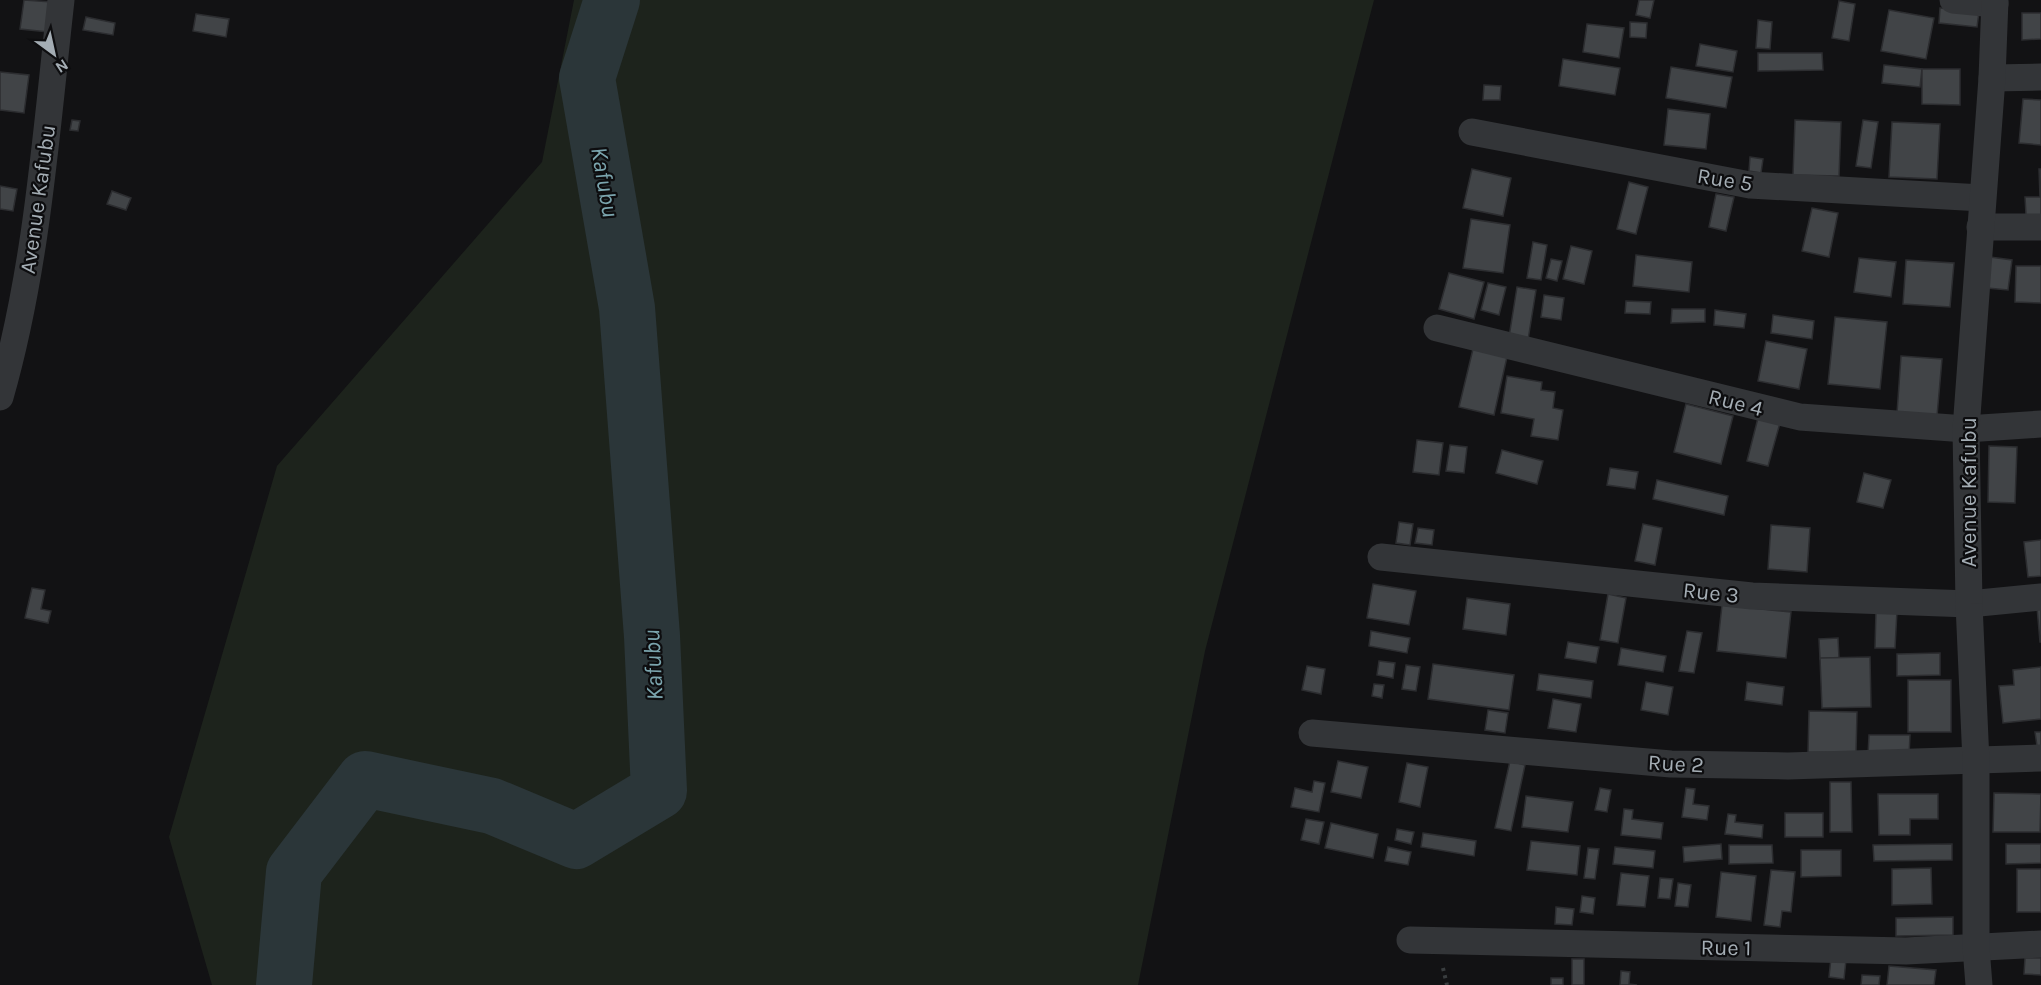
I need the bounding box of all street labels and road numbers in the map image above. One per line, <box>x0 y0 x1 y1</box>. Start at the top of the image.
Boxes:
street label: Avenue Kafubu <box>15 123 61 275</box>
street label: Rue 5 <box>1695 163 1754 197</box>
street label: Rue 4 <box>1706 384 1766 422</box>
street label: Avenue Kafubu <box>1956 417 1982 567</box>
street label: Rue 3 <box>1682 577 1740 609</box>
street label: Rue 2 <box>1647 750 1705 778</box>
street label: Rue 1 <box>1700 935 1752 961</box>

